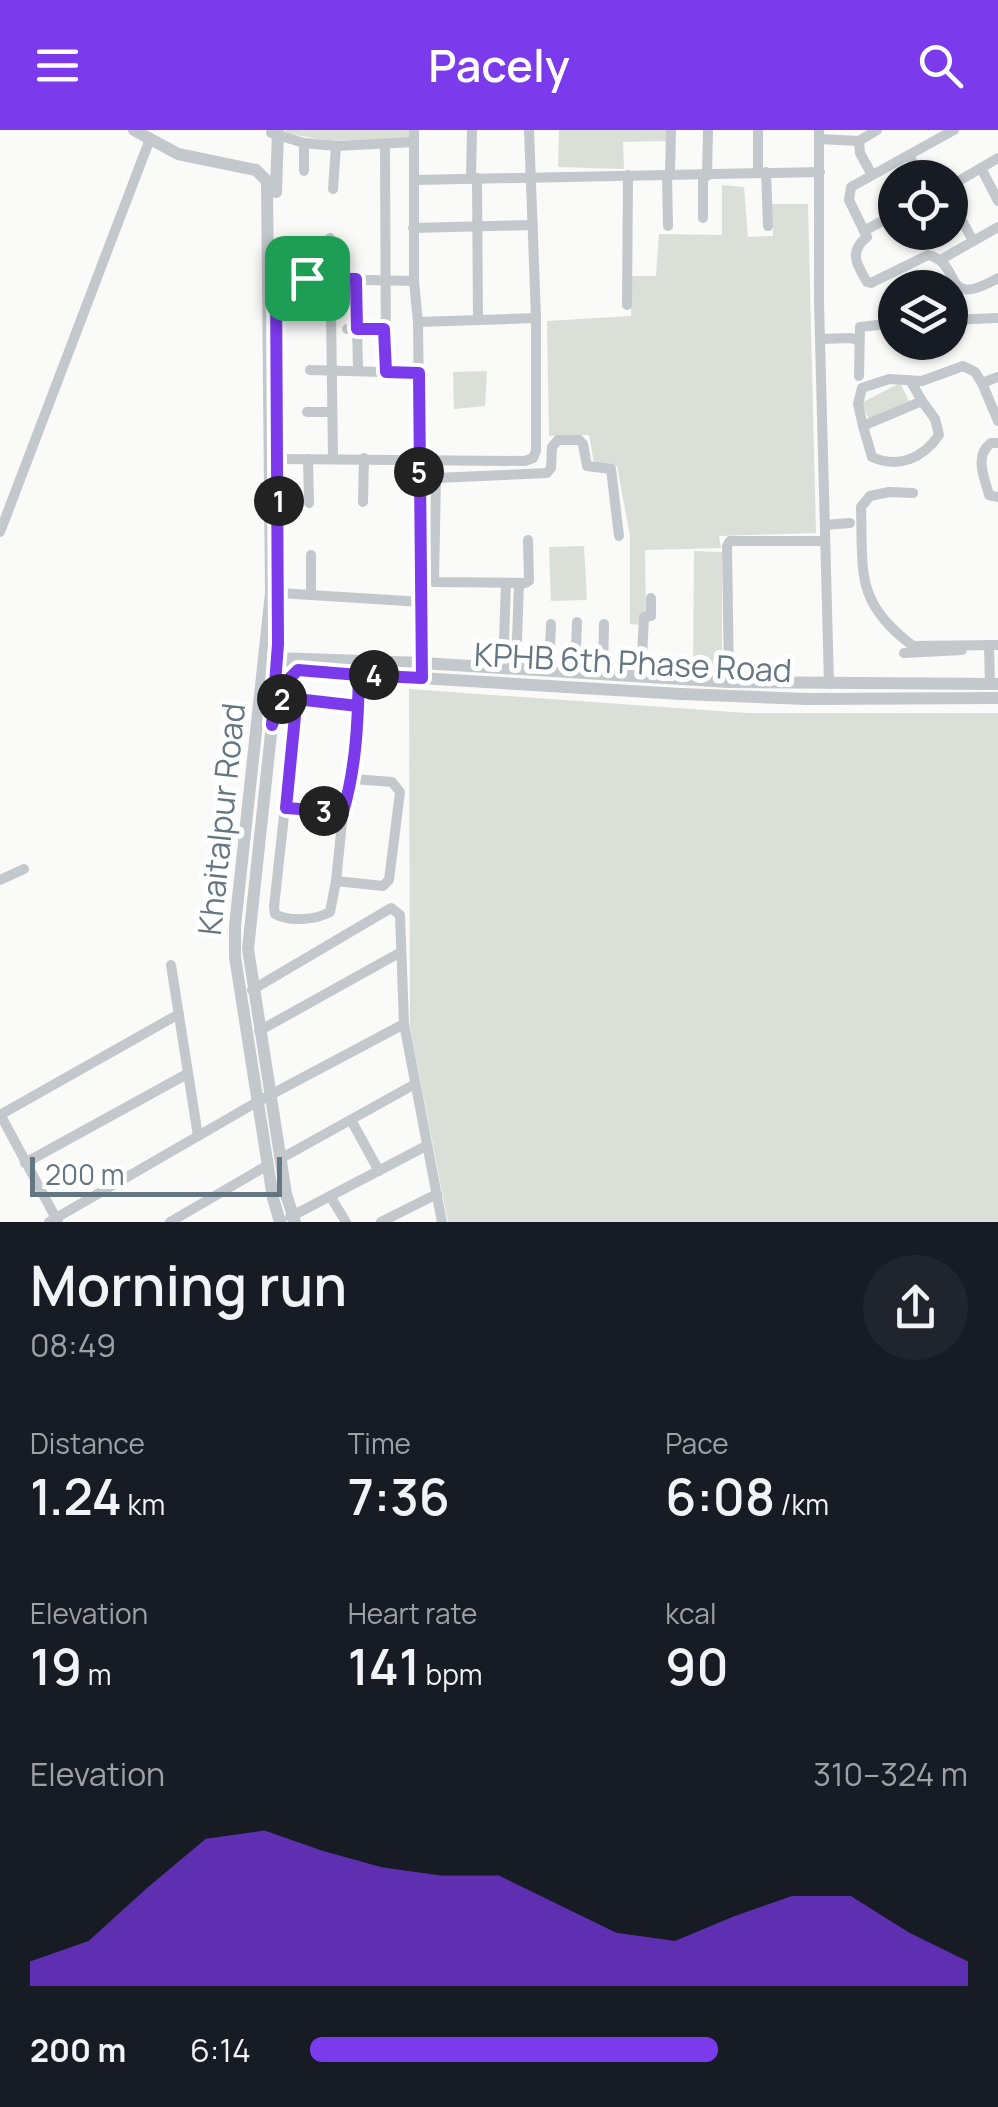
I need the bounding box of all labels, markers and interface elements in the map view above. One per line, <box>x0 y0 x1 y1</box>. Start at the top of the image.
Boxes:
text: Pacely <box>428 34 570 96</box>
icon: menu <box>30 38 85 93</box>
icon: search <box>913 38 968 93</box>
map controls <box>878 160 968 360</box>
button: locate <box>878 160 968 250</box>
pin <box>265 236 350 321</box>
icon: arrive <box>280 251 335 306</box>
button: layers <box>878 270 968 360</box>
pin: 5 <box>394 447 444 497</box>
text: 5 <box>411 453 427 491</box>
pin: 1 <box>254 476 304 526</box>
text: 1 <box>273 482 285 520</box>
street label: KPHB 6th Phase Road <box>473 632 793 692</box>
pin: 4 <box>349 650 399 700</box>
text: 4 <box>365 656 383 694</box>
pin: 2 <box>257 674 307 724</box>
text: 2 <box>274 680 290 718</box>
street label: Khaitalpur Road <box>187 701 255 937</box>
pin: 3 <box>299 786 349 836</box>
text: 3 <box>316 792 332 830</box>
scale bar <box>30 1152 282 1196</box>
text: 200 m <box>45 1155 124 1193</box>
text: Morning run <box>30 1247 347 1323</box>
button: share <box>863 1255 968 1360</box>
text: 08:49 <box>30 1323 116 1367</box>
text: Distance <box>30 1424 145 1462</box>
text: Time <box>348 1424 411 1462</box>
text: Pace <box>665 1424 729 1462</box>
text: 1.24 <box>30 1462 122 1530</box>
text: 7:36 <box>348 1462 450 1530</box>
text: 6:08 <box>665 1462 775 1530</box>
text: km <box>122 1485 165 1523</box>
text: /km <box>775 1485 829 1523</box>
text: Elevation <box>30 1594 148 1632</box>
text: Heart rate <box>348 1594 477 1632</box>
text: kcal <box>665 1594 716 1632</box>
text: 19 <box>30 1632 82 1700</box>
text: 141 <box>348 1632 420 1700</box>
text: 90 <box>665 1632 729 1700</box>
text: m <box>82 1655 112 1693</box>
text: bpm <box>420 1655 482 1693</box>
text: Elevation <box>30 1752 165 1796</box>
text: 310–324 m <box>813 1752 968 1796</box>
text: 200 m <box>30 2028 126 2072</box>
text: 6:14 <box>190 2028 251 2072</box>

